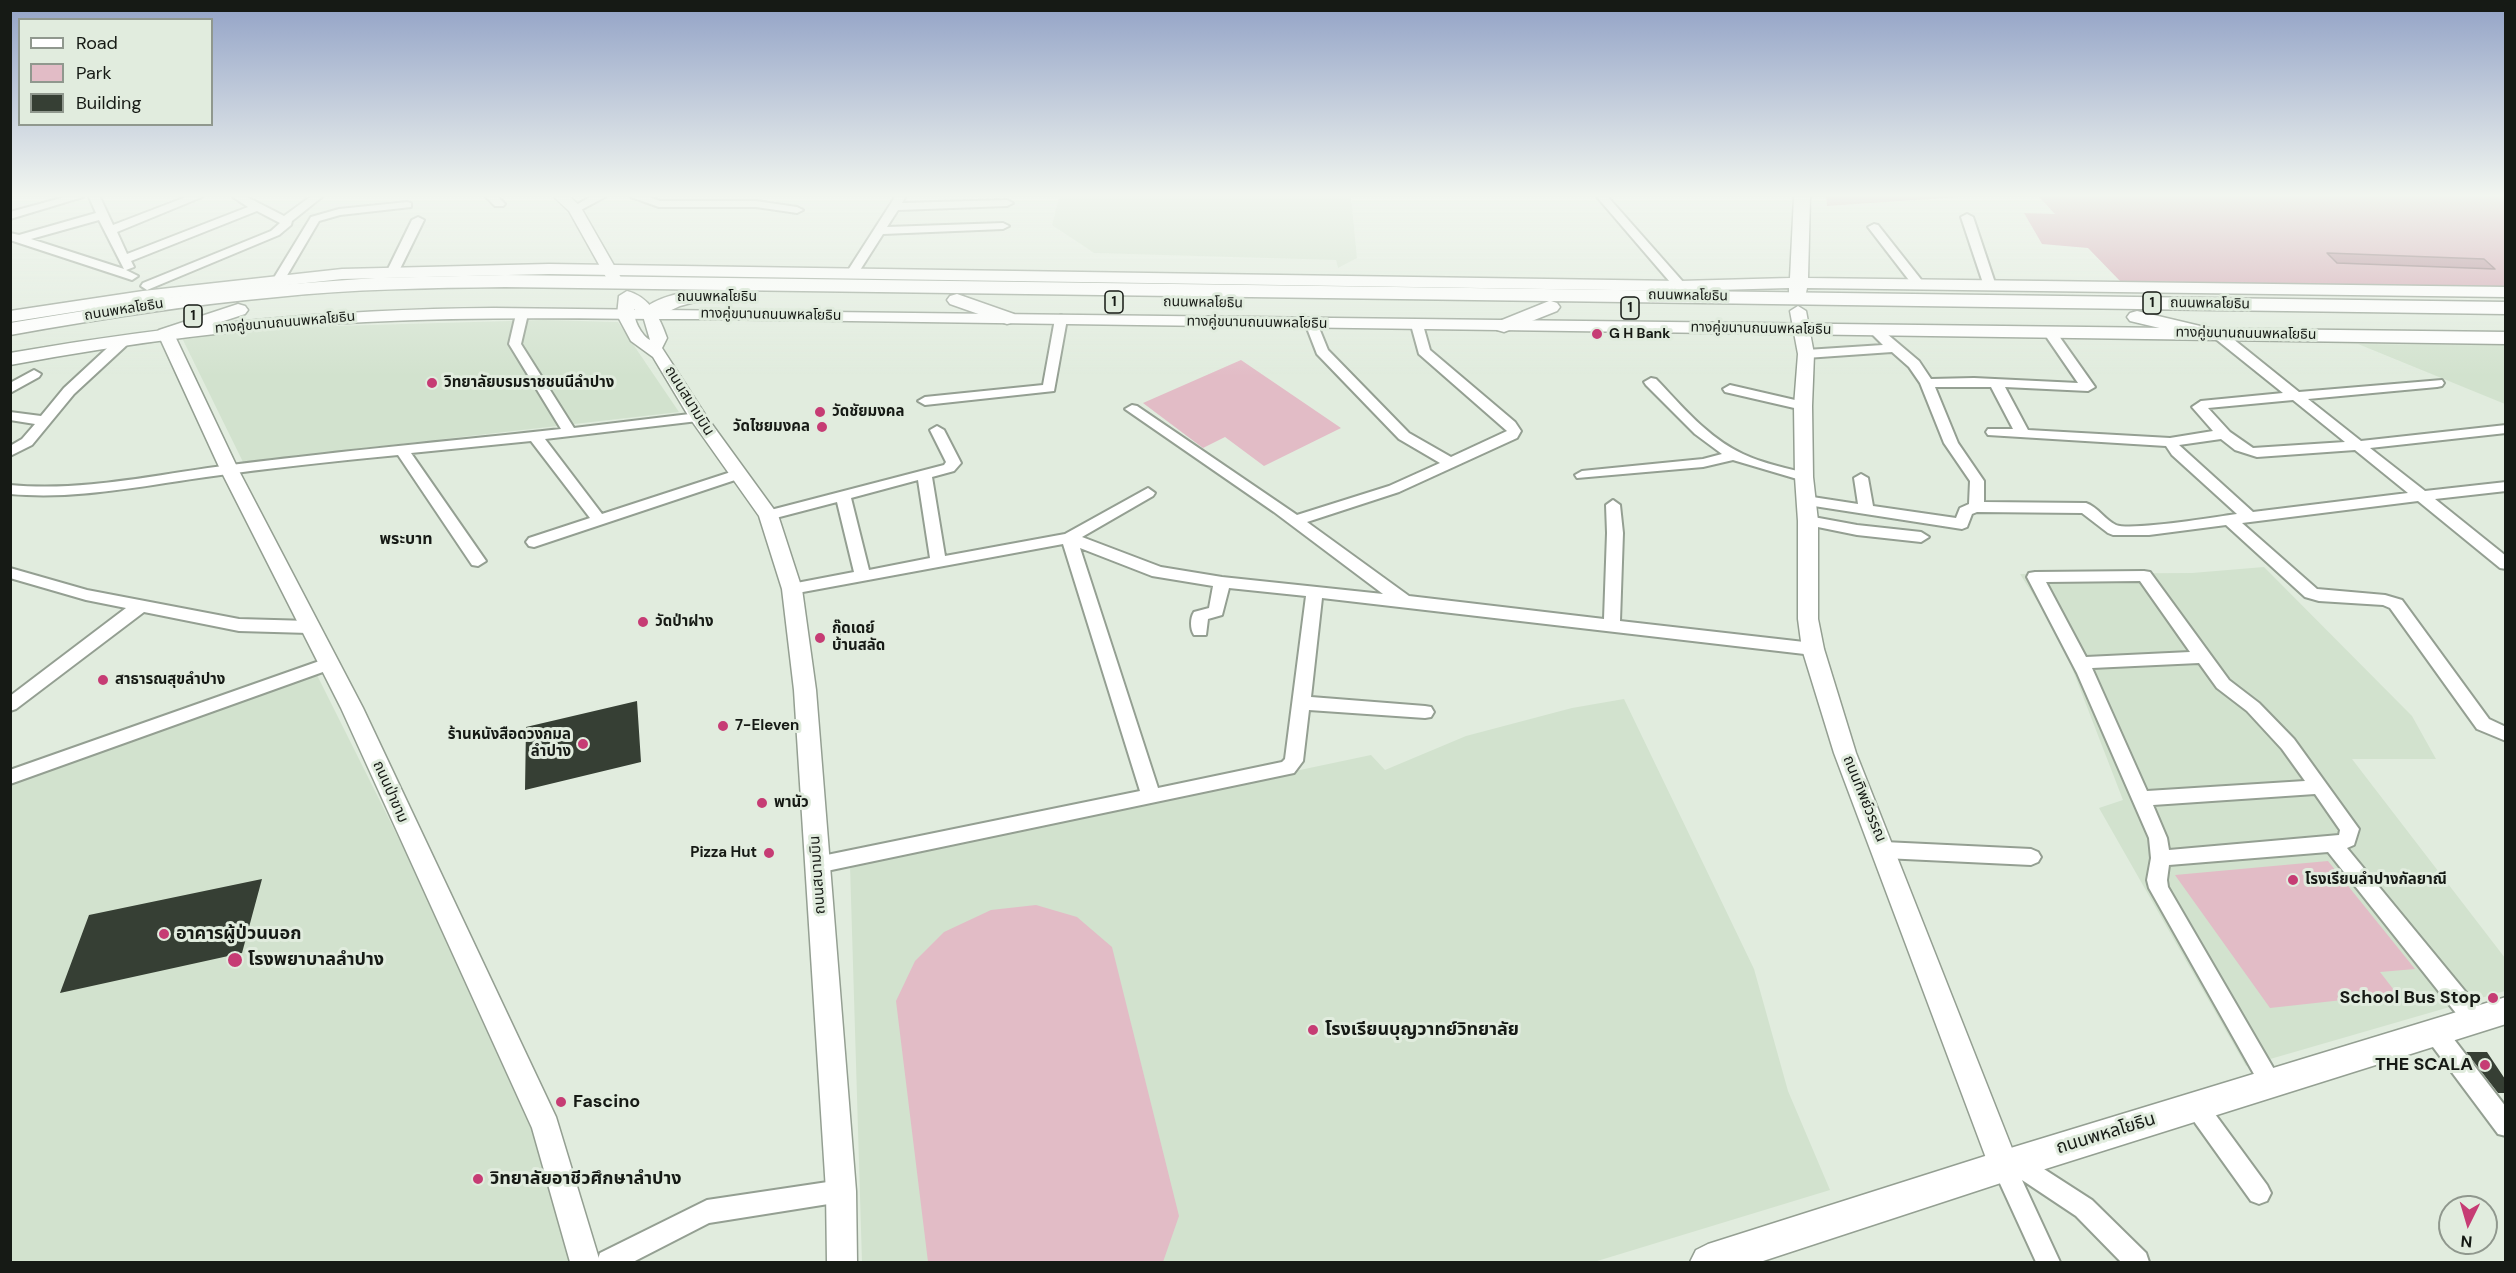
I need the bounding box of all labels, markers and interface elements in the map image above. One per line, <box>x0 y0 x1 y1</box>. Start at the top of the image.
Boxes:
legend <box>18 18 213 126</box>
text: Road <box>76 31 118 55</box>
text: Park <box>76 61 112 85</box>
text: Building <box>76 91 141 115</box>
street label: ถนนพหลโยธิน <box>1648 287 1728 305</box>
street label: ถนนพหลโยธิน <box>677 289 757 305</box>
road number: 1 <box>1105 291 1123 313</box>
road number: 1 <box>2143 292 2161 314</box>
street label: ถนนพหลโยธิน <box>1163 294 1243 312</box>
street label: ถนนพหลโยธิน <box>83 295 165 325</box>
street label: ถนนพหลโยธิน <box>2170 295 2250 313</box>
road number: 1 <box>1621 297 1639 319</box>
road number: 1 <box>184 305 202 327</box>
street label: ทางคู่ขนานถนนพหลโยธิน <box>700 305 842 325</box>
street label: ทางคู่ขนานถนนพหลโยธิน <box>214 308 356 338</box>
street label: ทางคู่ขนานถนนพหลโยธิน <box>1186 313 1328 333</box>
street label: ทางคู่ขนานถนนพหลโยธิน <box>1690 319 1832 339</box>
street label: ทางคู่ขนานถนนพหลโยธิน <box>2175 324 2317 344</box>
place label: G H Bank <box>1609 326 1670 342</box>
marker: G H Bank <box>1590 327 1604 341</box>
street label: ถนนสนามบิน <box>661 363 717 439</box>
place label: วิทยาลัยบรมราชชนนีลำปาง <box>444 374 614 392</box>
marker: วิทยาลัยบรมราชชนนีลำปาง <box>425 376 439 390</box>
place label: วัดชัยมงคล <box>832 403 904 421</box>
marker: วัดชัยมงคล <box>813 405 827 419</box>
place label: วัดไชยมงคล <box>733 418 810 436</box>
marker: วัดไชยมงคล <box>815 420 829 434</box>
district label: พระบาท <box>379 530 433 550</box>
place label: วัดป่าฝาง <box>655 613 714 631</box>
marker: วัดป่าฝาง <box>636 615 650 629</box>
place label: กู๊ดเดย์ บ้านสลัด <box>832 620 885 655</box>
marker: กู๊ดเดย์ บ้านสลัด <box>813 631 827 645</box>
place label: สาธารณสุขลำปาง <box>115 671 225 689</box>
marker: สาธารณสุขลำปาง <box>96 673 110 687</box>
place label: 7-Eleven <box>735 717 799 735</box>
marker: 7-Eleven <box>716 719 730 733</box>
place label: ร้านหนังสือดวงกมล ลำปาง <box>448 726 571 761</box>
marker: ร้านหนังสือดวงกมล ลำปาง <box>576 737 590 751</box>
street label: ถนนทิพย์วรรณ <box>1839 753 1889 845</box>
street label: ถนนป่าขาม <box>368 758 412 826</box>
place label: พานัว <box>774 794 809 812</box>
marker: พานัว <box>755 796 769 810</box>
street label: ถนนสนามบิน <box>806 835 830 915</box>
place label: Pizza Hut <box>690 844 757 862</box>
marker: Pizza Hut <box>762 846 776 860</box>
place label: โรงเรียนลำปางกัลยาณี <box>2305 871 2447 889</box>
marker: โรงเรียนลำปางกัลยาณี <box>2286 873 2300 887</box>
place label: อาคารผู้ป่วนนอก <box>176 923 301 945</box>
marker: อาคารผู้ป่วนนอก <box>157 927 171 941</box>
place label: โรงพยาบาลลำปาง <box>248 949 384 971</box>
marker: โรงพยาบาลลำปาง <box>226 951 244 969</box>
place label: School Bus Stop <box>2339 987 2481 1009</box>
marker: School Bus Stop <box>2486 991 2500 1005</box>
place label: โรงเรียนบุญวาทย์วิทยาลัย <box>1325 1019 1519 1041</box>
marker: โรงเรียนบุญวาทย์วิทยาลัย <box>1306 1023 1320 1037</box>
place label: THE SCALA <box>2375 1054 2473 1076</box>
marker: THE SCALA <box>2478 1058 2492 1072</box>
place label: Fascino <box>573 1091 640 1113</box>
marker: Fascino <box>554 1095 568 1109</box>
street label: ถนนพหลโยธิน <box>2054 1109 2158 1159</box>
place label: วิทยาลัยอาชีวศึกษาลำปาง <box>490 1168 682 1190</box>
marker: วิทยาลัยอาชีวศึกษาลำปาง <box>471 1172 485 1186</box>
north arrow <box>2438 1195 2498 1255</box>
text: N <box>2460 1230 2473 1252</box>

